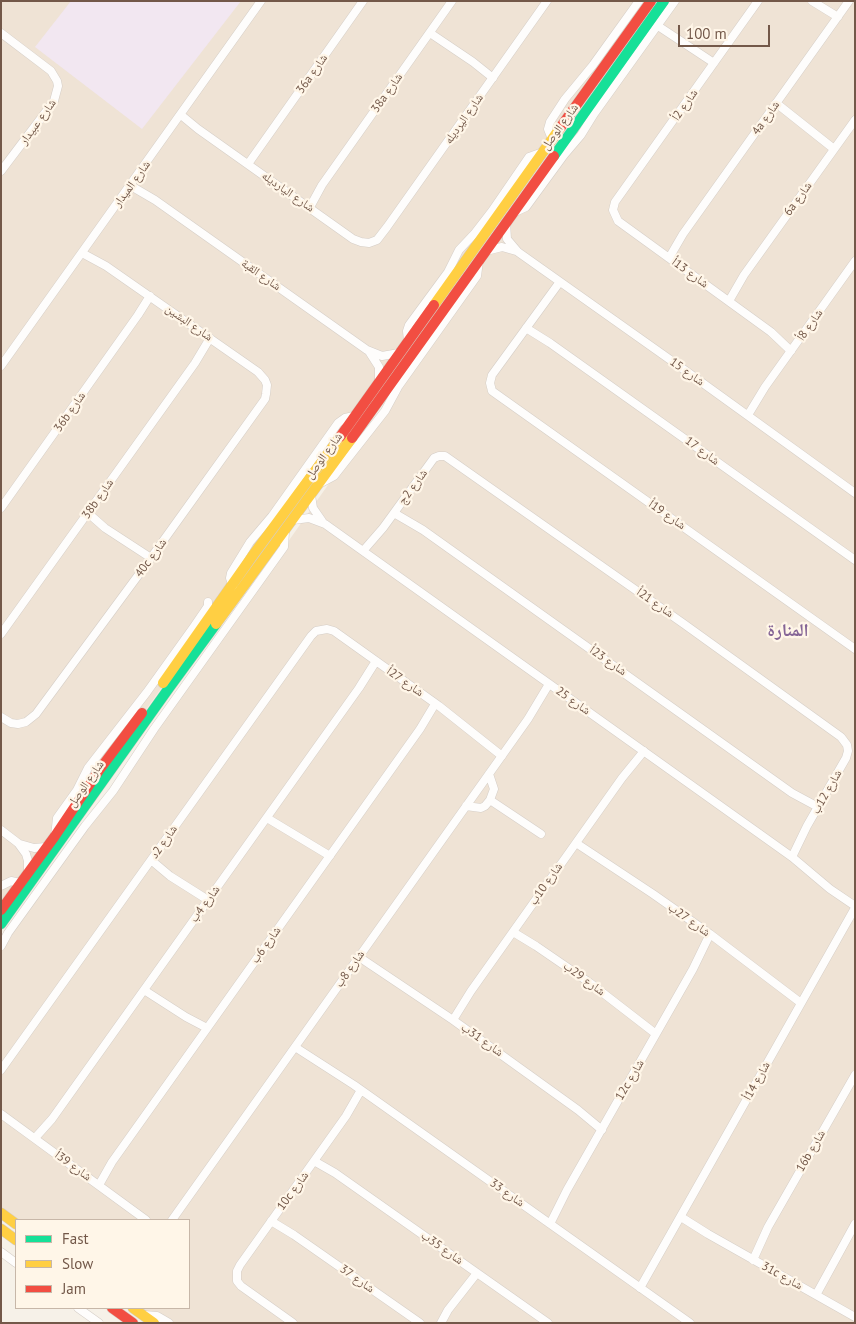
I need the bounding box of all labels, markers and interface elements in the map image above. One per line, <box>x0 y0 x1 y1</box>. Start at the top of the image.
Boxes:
scale bar <box>681 15 774 47</box>
text: 100 m <box>686 24 727 43</box>
street label: 36a شارع <box>293 51 331 97</box>
street label: 38a شارع <box>368 70 406 116</box>
street label: شارع 2أ <box>669 86 701 124</box>
street label: شارع اليرديله <box>441 91 487 147</box>
street label: شارع عبيدار <box>17 96 59 148</box>
street label: 4a شارع <box>749 98 783 138</box>
street label: شارع الوصل <box>538 101 582 153</box>
street label: شارع الميدار <box>110 158 154 210</box>
street label: شارع اليارديله <box>259 169 317 215</box>
street label: 6a شارع <box>781 179 815 219</box>
street label: شارع 13أ <box>669 255 711 291</box>
street label: شارع القبة <box>238 256 284 294</box>
street label: شارع البشين <box>163 302 215 344</box>
street label: شارع 8أ <box>794 306 826 344</box>
street label: شارع 15 <box>667 355 707 389</box>
street label: 36b شارع <box>51 389 89 435</box>
street label: شارع الوصل <box>302 430 346 482</box>
street label: شارع 17 <box>682 434 722 468</box>
street label: شارع 2ج <box>395 467 431 507</box>
street label: 38b شارع <box>79 476 117 522</box>
street label: شارع 19أ <box>646 497 688 533</box>
street label: 40c شارع <box>132 536 170 580</box>
street label: شارع 21أ <box>634 585 676 621</box>
district label: المنارة <box>767 620 809 642</box>
street label: شارع 23أ <box>587 643 629 679</box>
street label: شارع 27أ <box>384 664 426 700</box>
street label: شارع 25 <box>553 684 593 718</box>
street label: شارع الوصل <box>65 758 107 810</box>
street label: شارع 12ب <box>809 767 845 817</box>
street label: شارع 2د <box>147 823 181 861</box>
street label: شارع 10ب <box>526 860 566 908</box>
street label: شارع 4ب <box>187 883 223 925</box>
street label: شارع 27ب <box>665 900 713 940</box>
street label: شارع 6ب <box>248 924 284 966</box>
street label: شارع 8ب <box>332 948 368 990</box>
street label: شارع 29ب <box>560 959 608 999</box>
street label: شارع 31ب <box>458 1020 506 1060</box>
street label: 12c شارع <box>613 1057 647 1103</box>
street label: شارع 14أ <box>741 1059 773 1103</box>
street label: 16b شارع <box>793 1128 829 1174</box>
street label: شارع 39أ <box>52 1148 94 1184</box>
street label: 10c شارع <box>274 1169 312 1213</box>
street label: شارع 33 <box>487 1176 527 1210</box>
legend <box>15 1219 190 1309</box>
street label: شارع 35ب <box>418 1228 466 1268</box>
text: Fast <box>62 1229 89 1248</box>
text: Slow <box>62 1254 93 1273</box>
street label: 31c شارع <box>759 1259 805 1293</box>
street label: شارع 37 <box>337 1262 377 1296</box>
text: Jam <box>62 1279 86 1298</box>

